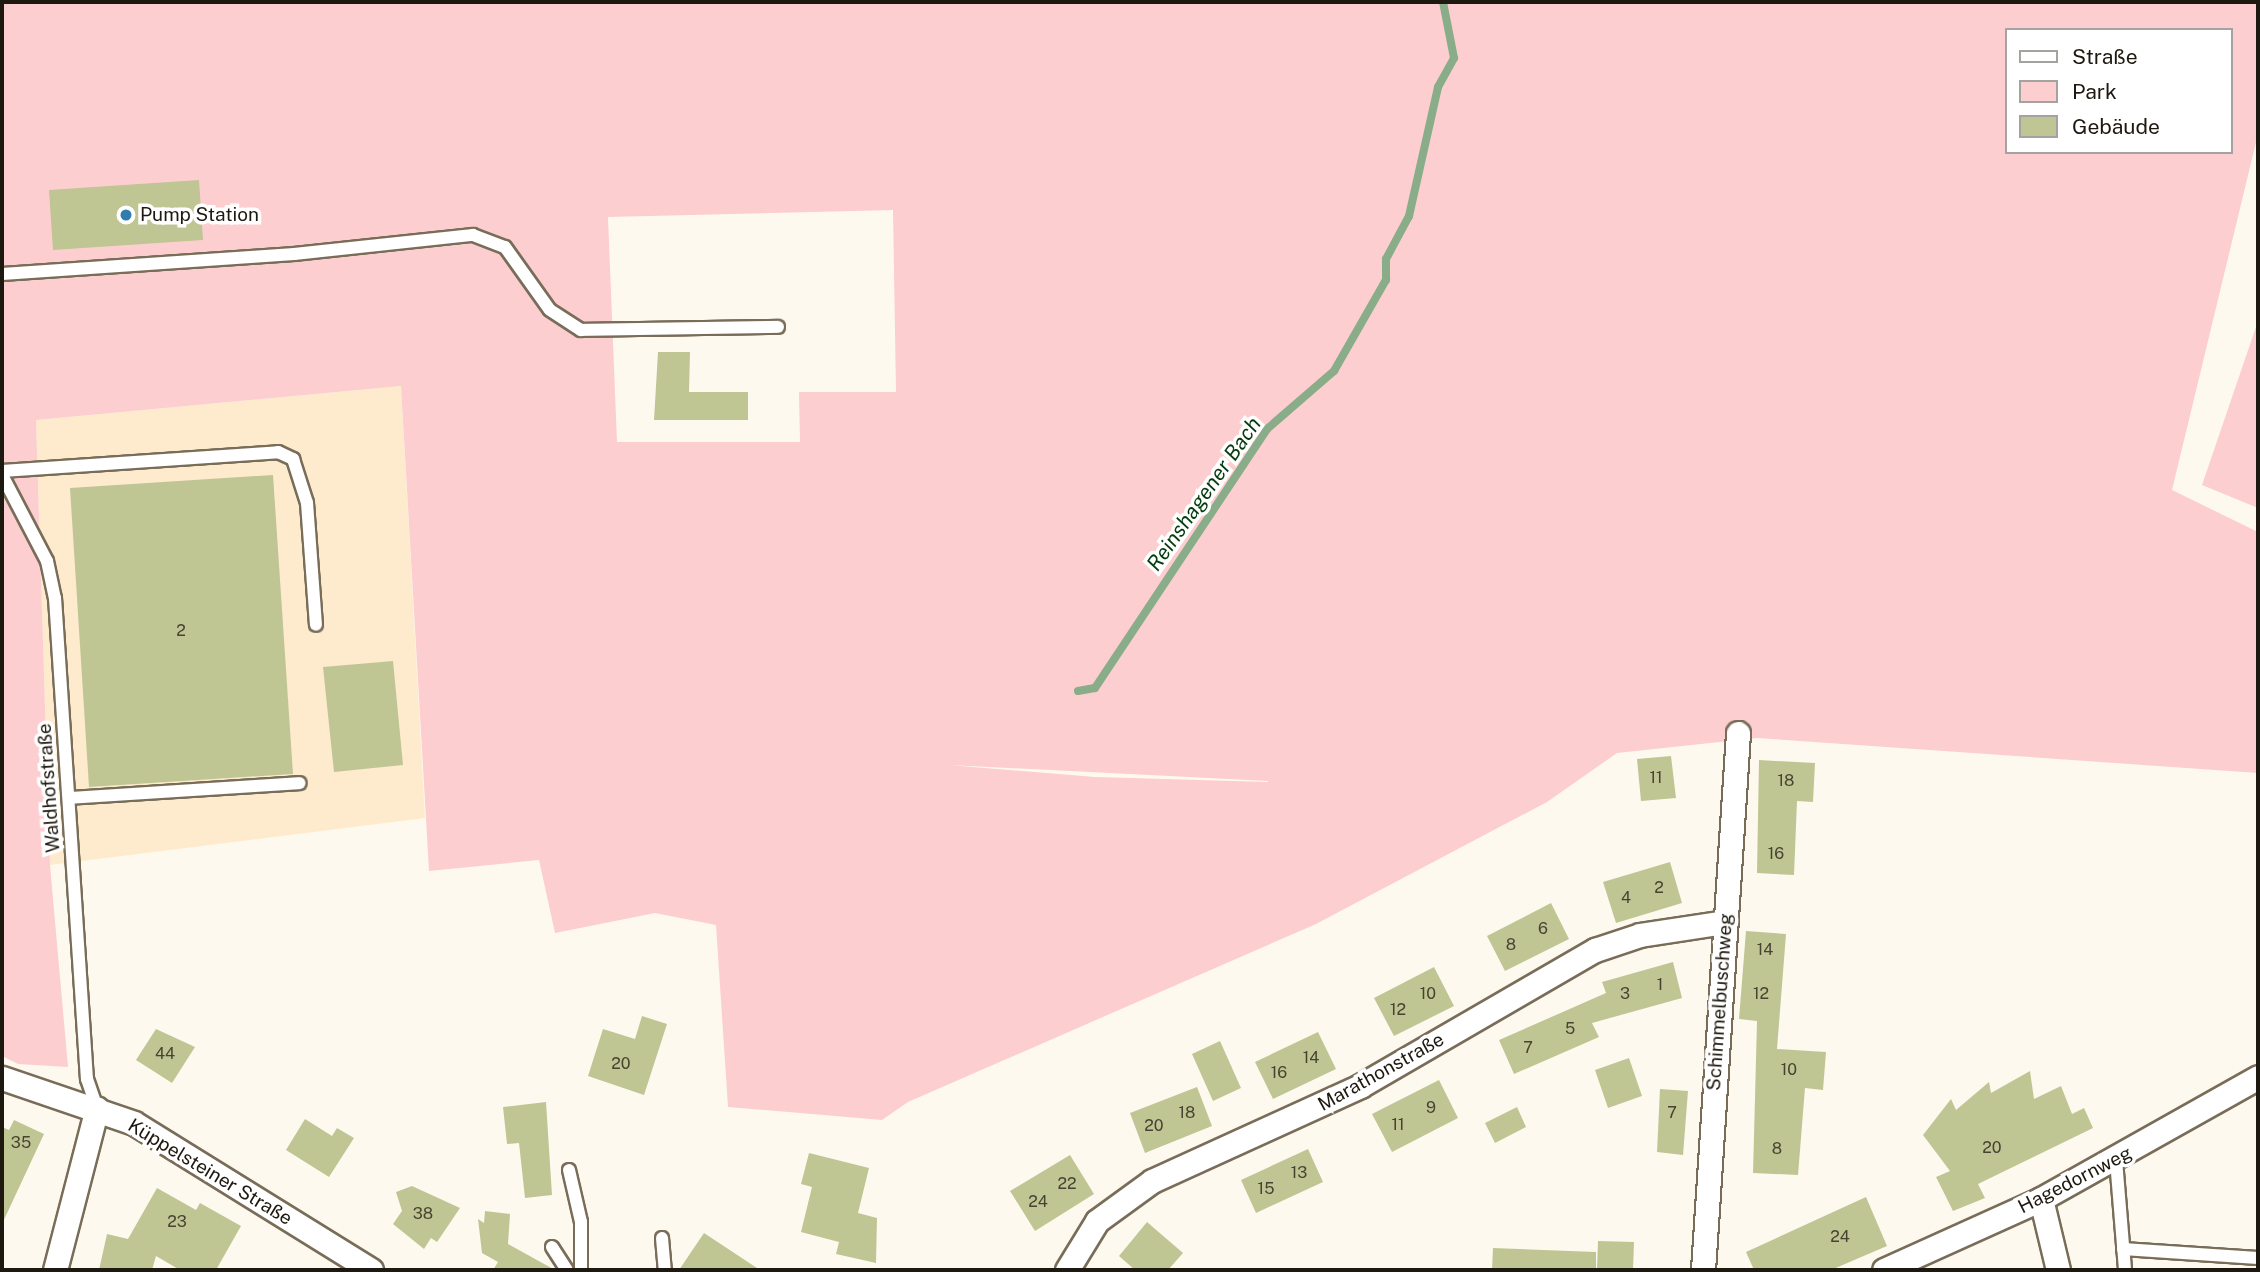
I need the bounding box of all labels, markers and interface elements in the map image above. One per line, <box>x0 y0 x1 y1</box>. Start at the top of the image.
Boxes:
legend <box>2004 28 2232 154</box>
text: Straße <box>2072 44 2138 69</box>
text: Park <box>2072 79 2117 104</box>
text: Gebäude <box>2072 114 2160 139</box>
place label: Pump Station <box>140 204 259 226</box>
marker: Pump Station <box>118 207 134 223</box>
water label: Reinshagener Bach <box>1141 412 1267 576</box>
house number: 2 <box>176 621 186 641</box>
street label: Waldhofstraße <box>33 723 65 853</box>
house number: 11 <box>1649 768 1663 788</box>
house number: 18 <box>1778 771 1794 791</box>
house number: 16 <box>1768 844 1784 864</box>
house number: 2 <box>1654 878 1664 898</box>
house number: 4 <box>1621 888 1631 908</box>
street label: Schimmelbuschweg <box>1702 912 1738 1092</box>
house number: 6 <box>1538 919 1548 939</box>
house number: 8 <box>1506 935 1516 955</box>
house number: 14 <box>1757 940 1773 960</box>
house number: 1 <box>1657 975 1663 995</box>
house number: 10 <box>1420 984 1436 1004</box>
house number: 3 <box>1620 984 1630 1004</box>
house number: 12 <box>1753 984 1769 1004</box>
house number: 12 <box>1390 1000 1406 1020</box>
house number: 5 <box>1565 1019 1575 1039</box>
street label: Marathonstraße <box>1314 1028 1448 1116</box>
house number: 7 <box>1523 1038 1533 1058</box>
house number: 44 <box>155 1044 175 1064</box>
house number: 14 <box>1303 1048 1319 1068</box>
house number: 20 <box>611 1054 631 1074</box>
house number: 10 <box>1781 1060 1797 1080</box>
house number: 16 <box>1271 1063 1287 1083</box>
house number: 9 <box>1426 1098 1436 1118</box>
house number: 18 <box>1179 1103 1195 1123</box>
house number: 7 <box>1667 1103 1677 1123</box>
street label: Küppelsteiner Straße <box>124 1114 296 1230</box>
house number: 11 <box>1391 1115 1405 1135</box>
house number: 20 <box>1144 1116 1164 1136</box>
house number: 35 <box>11 1133 31 1153</box>
house number: 20 <box>1982 1138 2002 1158</box>
house number: 8 <box>1772 1139 1782 1159</box>
street label: Hagedornweg <box>2014 1142 2136 1218</box>
house number: 13 <box>1291 1163 1307 1183</box>
house number: 22 <box>1057 1174 1077 1194</box>
house number: 15 <box>1258 1179 1274 1199</box>
house number: 24 <box>1028 1192 1048 1212</box>
house number: 38 <box>413 1204 433 1224</box>
house number: 23 <box>167 1212 187 1232</box>
house number: 24 <box>1830 1227 1850 1247</box>

